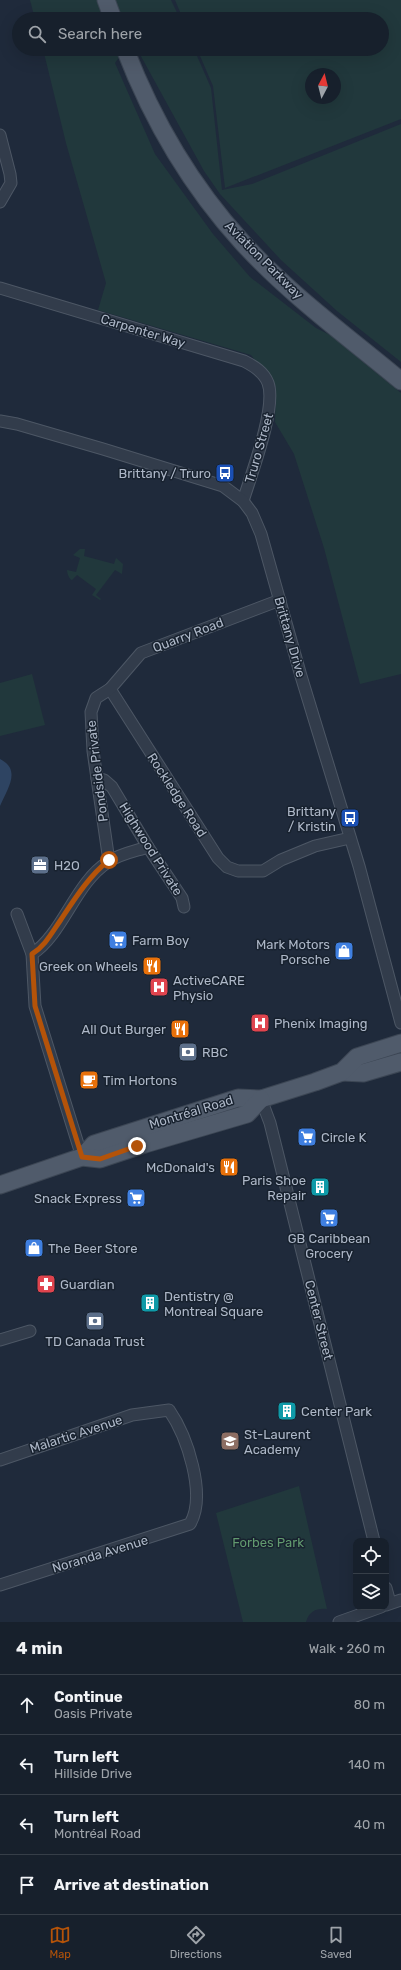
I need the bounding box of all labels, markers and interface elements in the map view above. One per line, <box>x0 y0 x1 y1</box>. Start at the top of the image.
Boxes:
search box <box>12 12 389 56</box>
icon: search <box>26 23 48 45</box>
text: Search here <box>58 25 142 43</box>
north arrow <box>305 68 341 104</box>
street label: Aviation Parkway <box>222 218 306 302</box>
street label: Carpenter Way <box>99 311 187 351</box>
street label: Truro Street <box>242 411 276 485</box>
bus stop icon: Brittany / Truro <box>214 462 236 484</box>
place label: Brittany / Truro <box>119 466 211 481</box>
street label: Brittany Drive <box>271 595 309 679</box>
street label: Quarry Road <box>151 615 225 655</box>
street label: Pondside Private <box>83 719 111 823</box>
street label: Rockledge Road <box>143 750 210 840</box>
street label: Highwood Private <box>115 800 186 899</box>
place label: Brittany / Kristin <box>287 804 336 834</box>
bus stop icon: Brittany / Kristin <box>339 807 361 829</box>
route start <box>100 851 118 869</box>
office icon: H2O <box>29 854 51 876</box>
place label: H2O <box>54 858 80 873</box>
supermarket icon: Farm Boy <box>107 929 129 951</box>
place label: Farm Boy <box>132 933 189 948</box>
place label: Mark Motors Porsche <box>256 937 330 967</box>
shop icon: Mark Motors Porsche <box>333 940 355 962</box>
restaurant icon: Greek on Wheels <box>141 955 163 977</box>
place label: Greek on Wheels <box>39 959 138 974</box>
place label: ActiveCARE Physio <box>173 973 245 1003</box>
hospital icon: ActiveCARE Physio <box>148 976 170 998</box>
hospital icon: Phenix Imaging <box>249 1012 271 1034</box>
place label: Phenix Imaging <box>274 1016 368 1032</box>
restaurant icon: All Out Burger <box>169 1018 191 1040</box>
place label: All Out Burger <box>82 1022 166 1038</box>
bank icon: RBC <box>177 1041 199 1063</box>
place label: RBC <box>202 1045 228 1060</box>
cafe icon: Tim Hortons <box>78 1069 100 1091</box>
place label: Tim Hortons <box>103 1073 177 1088</box>
street label: Montréal Road <box>147 1092 235 1132</box>
supermarket icon: Circle K <box>296 1126 318 1148</box>
place label: Circle K <box>321 1130 366 1145</box>
route end <box>128 1137 146 1155</box>
restaurant icon: McDonald's <box>218 1156 240 1178</box>
place label: McDonald's <box>146 1160 215 1175</box>
place label: Paris Shoe Repair <box>242 1173 306 1203</box>
building icon: Paris Shoe Repair <box>309 1176 331 1198</box>
supermarket icon: Snack Express <box>125 1187 147 1209</box>
place label: Snack Express <box>34 1191 122 1206</box>
supermarket icon: GB Caribbean Grocery <box>318 1207 340 1229</box>
place label: GB Caribbean Grocery <box>288 1231 370 1261</box>
shop icon: The Beer Store <box>23 1237 45 1259</box>
place label: The Beer Store <box>48 1241 137 1256</box>
pharmacy icon: Guardian <box>35 1273 57 1295</box>
place label: Guardian <box>60 1277 115 1292</box>
street label: Center Street <box>302 1279 336 1361</box>
place label: Dentistry @ Montreal Square <box>164 1289 263 1319</box>
building icon: Dentistry @ Montreal Square <box>139 1292 161 1314</box>
bank icon: TD Canada Trust <box>84 1310 106 1332</box>
place label: TD Canada Trust <box>45 1334 145 1349</box>
building icon: Center Park <box>276 1400 298 1422</box>
place label: Center Park <box>301 1404 372 1419</box>
street label: Malartic Avenue <box>28 1412 124 1456</box>
place label: St-Laurent Academy <box>244 1427 311 1457</box>
school or university icon: St-Laurent Academy <box>219 1430 241 1452</box>
street label: Noranda Avenue <box>50 1532 150 1576</box>
park label: Forbes Park <box>232 1535 304 1550</box>
map controls <box>353 1538 389 1610</box>
button: locate <box>353 1538 389 1574</box>
button: layers <box>353 1574 389 1610</box>
text: 4 min <box>16 1638 63 1658</box>
text: Walk · 260 m <box>309 1641 385 1656</box>
text: Continue <box>54 1688 123 1706</box>
icon: ahead <box>16 1694 38 1716</box>
text: 80 m <box>354 1697 385 1712</box>
text: Oasis Private <box>54 1706 132 1721</box>
text: Turn left <box>54 1748 119 1766</box>
icon: left <box>16 1754 38 1776</box>
text: 140 m <box>348 1757 385 1772</box>
text: Hillside Drive <box>54 1766 132 1781</box>
text: Turn left <box>54 1808 119 1826</box>
icon: left <box>16 1814 38 1836</box>
text: 40 m <box>354 1817 385 1832</box>
text: Montréal Road <box>54 1826 141 1841</box>
icon: arrive <box>16 1874 38 1896</box>
text: Arrive at destination <box>54 1876 209 1894</box>
tab: Map <box>49 1924 71 1961</box>
tab: Directions <box>170 1924 222 1961</box>
tab: Saved <box>320 1924 352 1961</box>

